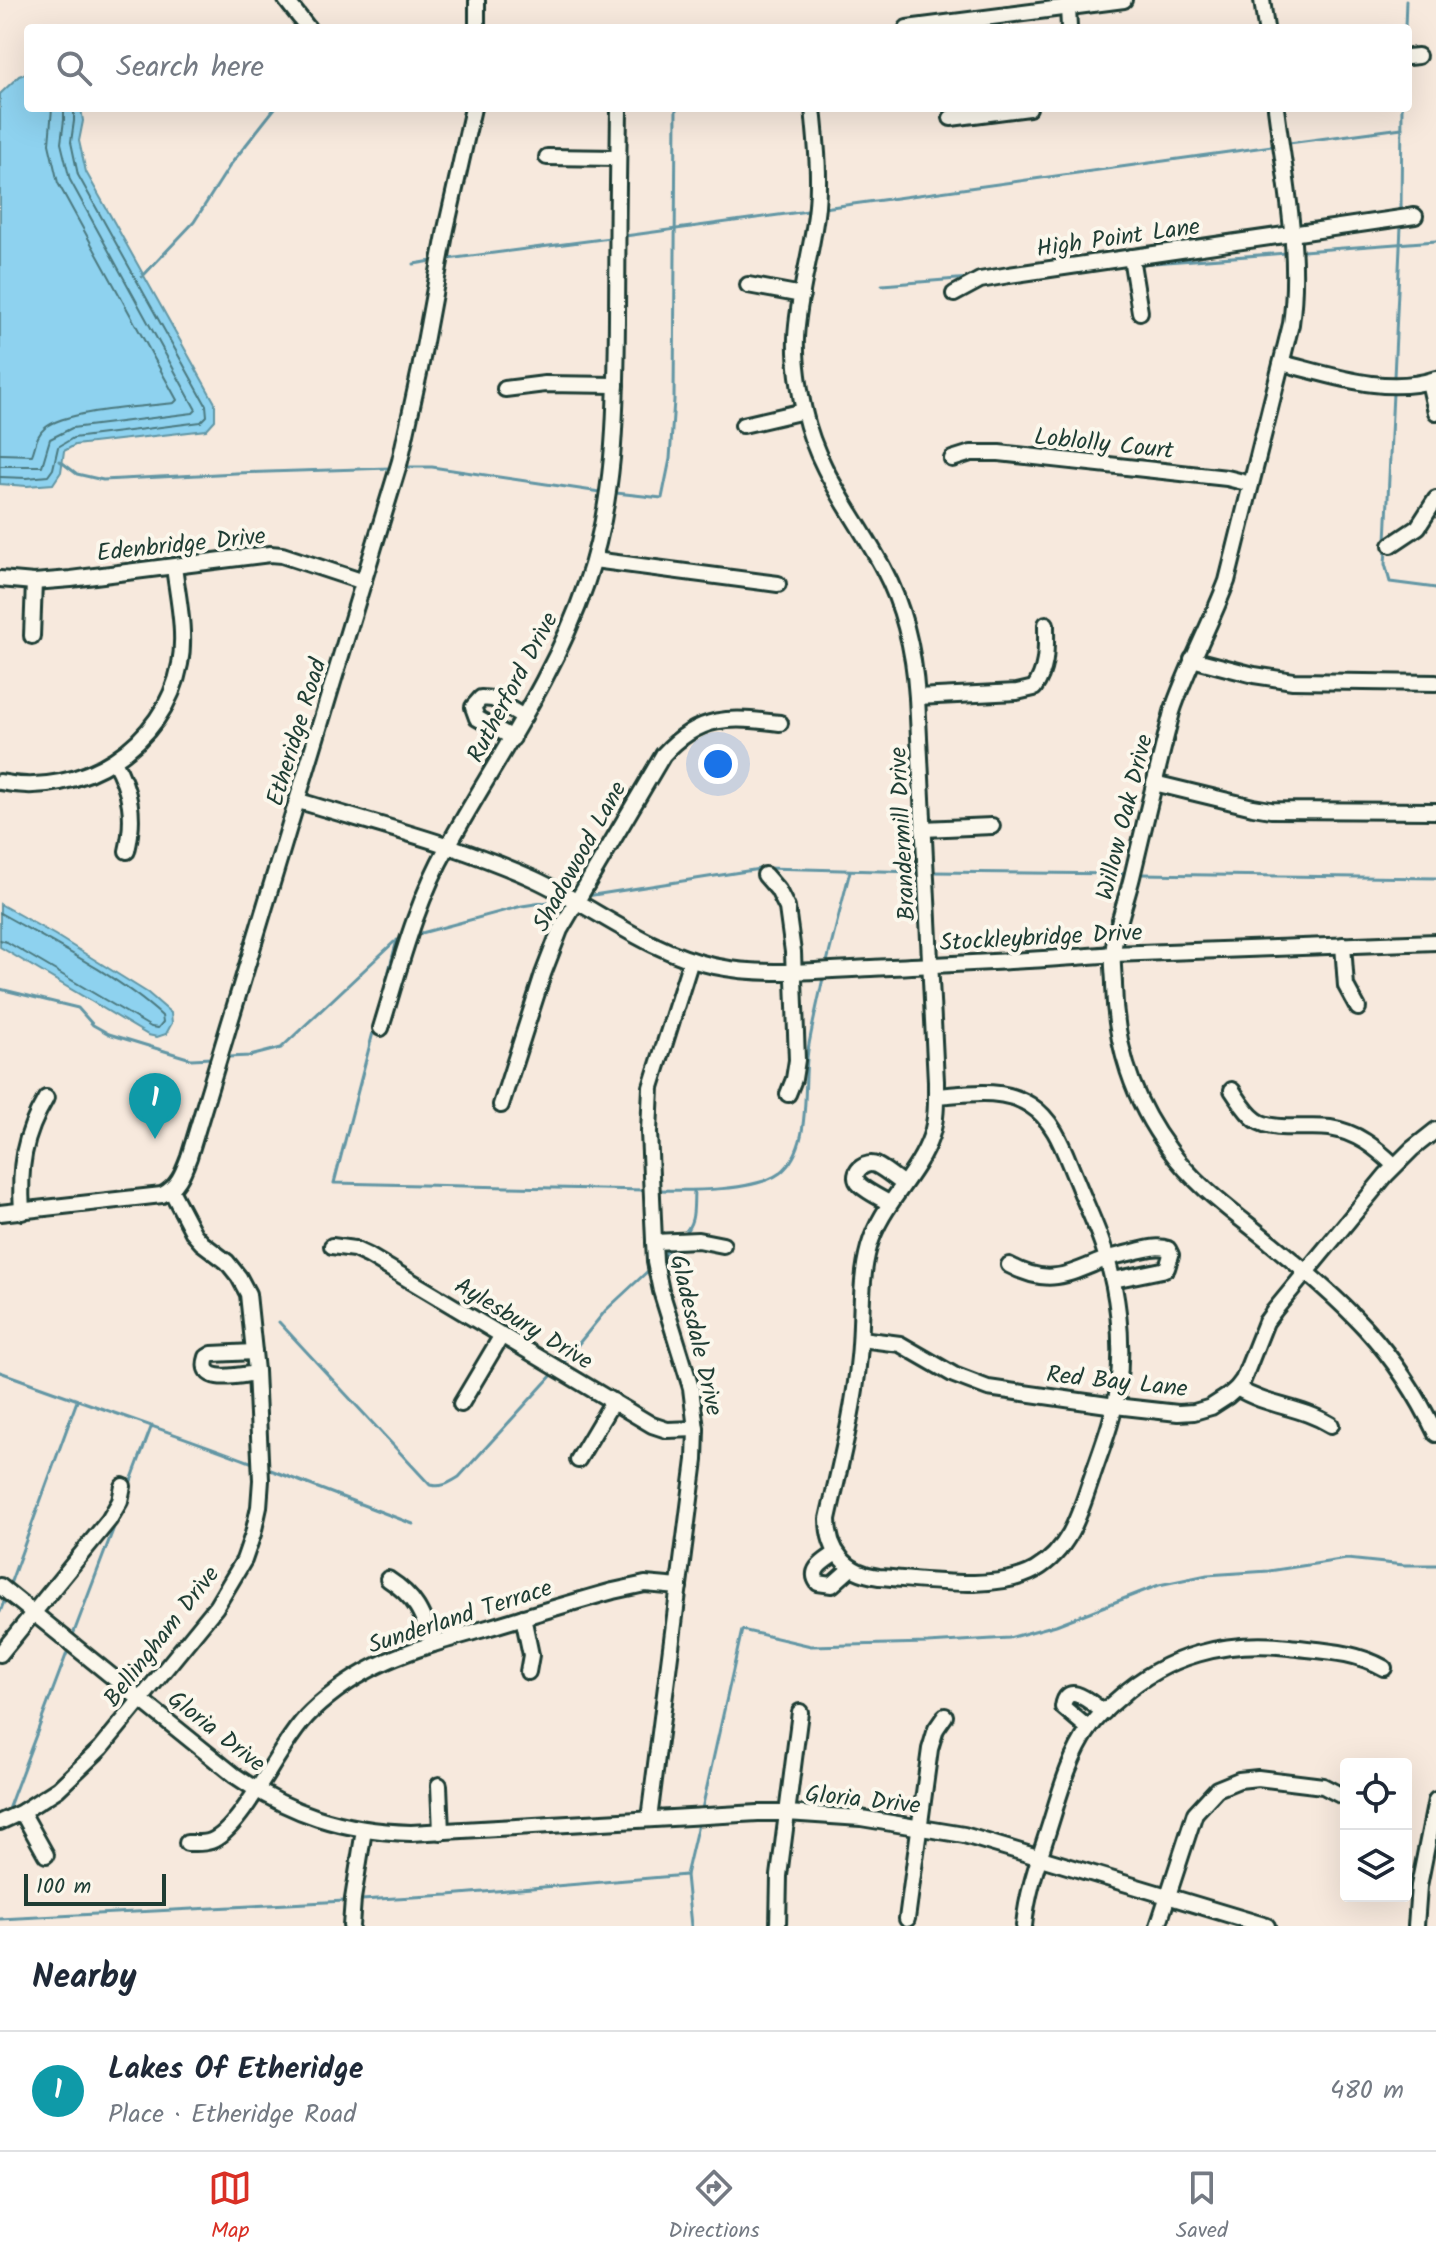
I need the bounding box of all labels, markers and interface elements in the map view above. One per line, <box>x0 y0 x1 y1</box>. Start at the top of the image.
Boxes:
search box <box>24 24 1412 112</box>
text: Search here <box>116 44 264 92</box>
icon: search <box>52 46 96 90</box>
street label: High Point Lane <box>1034 208 1203 269</box>
street label: Loblolly Court <box>1032 418 1176 471</box>
street label: Edenbridge Drive <box>95 517 268 574</box>
street label: Rutherford Drive <box>457 605 570 770</box>
street label: Etheridge Road <box>256 653 339 811</box>
street label: Willow Oak Drive <box>1086 730 1165 904</box>
your location <box>698 744 738 784</box>
street label: Brandermill Drive <box>879 746 928 922</box>
street label: Shadowood Lane <box>523 774 638 939</box>
street label: Stockleybridge Drive <box>939 914 1144 963</box>
pin: 1 <box>129 1073 181 1139</box>
street label: Gladesdale Drive <box>658 1251 733 1420</box>
street label: Aylesbury Drive <box>446 1267 600 1381</box>
street label: Red Bay Lane <box>1044 1356 1190 1409</box>
street label: Bellingham Drive <box>94 1558 230 1716</box>
street label: Sunderland Terrace <box>363 1569 558 1666</box>
street label: Gloria Drive <box>158 1681 274 1783</box>
map controls <box>1340 1758 1412 1902</box>
button: locate <box>1340 1758 1412 1830</box>
street label: Gloria Drive <box>803 1775 923 1826</box>
button: layers <box>1340 1830 1412 1902</box>
scale bar <box>24 1870 166 1906</box>
text: 100 m <box>36 1870 91 1905</box>
text: Nearby <box>32 1951 137 2005</box>
text: Lakes Of Etheridge <box>108 2046 363 2094</box>
text: 1 <box>54 2070 62 2112</box>
text: 480 m <box>1330 2070 1404 2112</box>
text: Place · Etheridge Road <box>108 2094 356 2136</box>
tab: Map <box>208 2166 252 2249</box>
tab: Directions <box>668 2166 760 2249</box>
tab: Saved <box>1176 2166 1228 2249</box>

